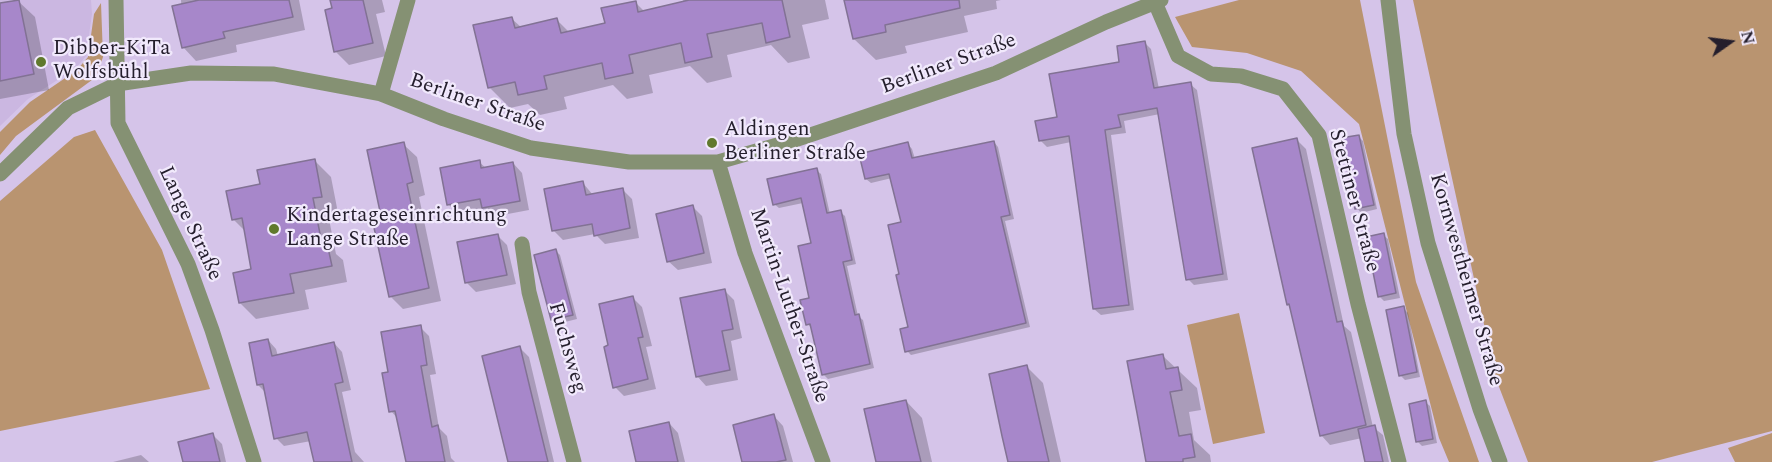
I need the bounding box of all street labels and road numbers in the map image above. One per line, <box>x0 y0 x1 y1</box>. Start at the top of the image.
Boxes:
street label: Berliner Straße <box>878 29 1020 101</box>
street label: Berliner Straße <box>406 69 548 139</box>
street label: Stettiner Straße <box>1322 127 1384 275</box>
street label: Lange Straße <box>152 163 226 285</box>
street label: Kornwestheimer Straße <box>1423 171 1507 389</box>
street label: Martin-Luther-Straße <box>743 205 833 407</box>
street label: Fuchsweg <box>541 300 591 396</box>

